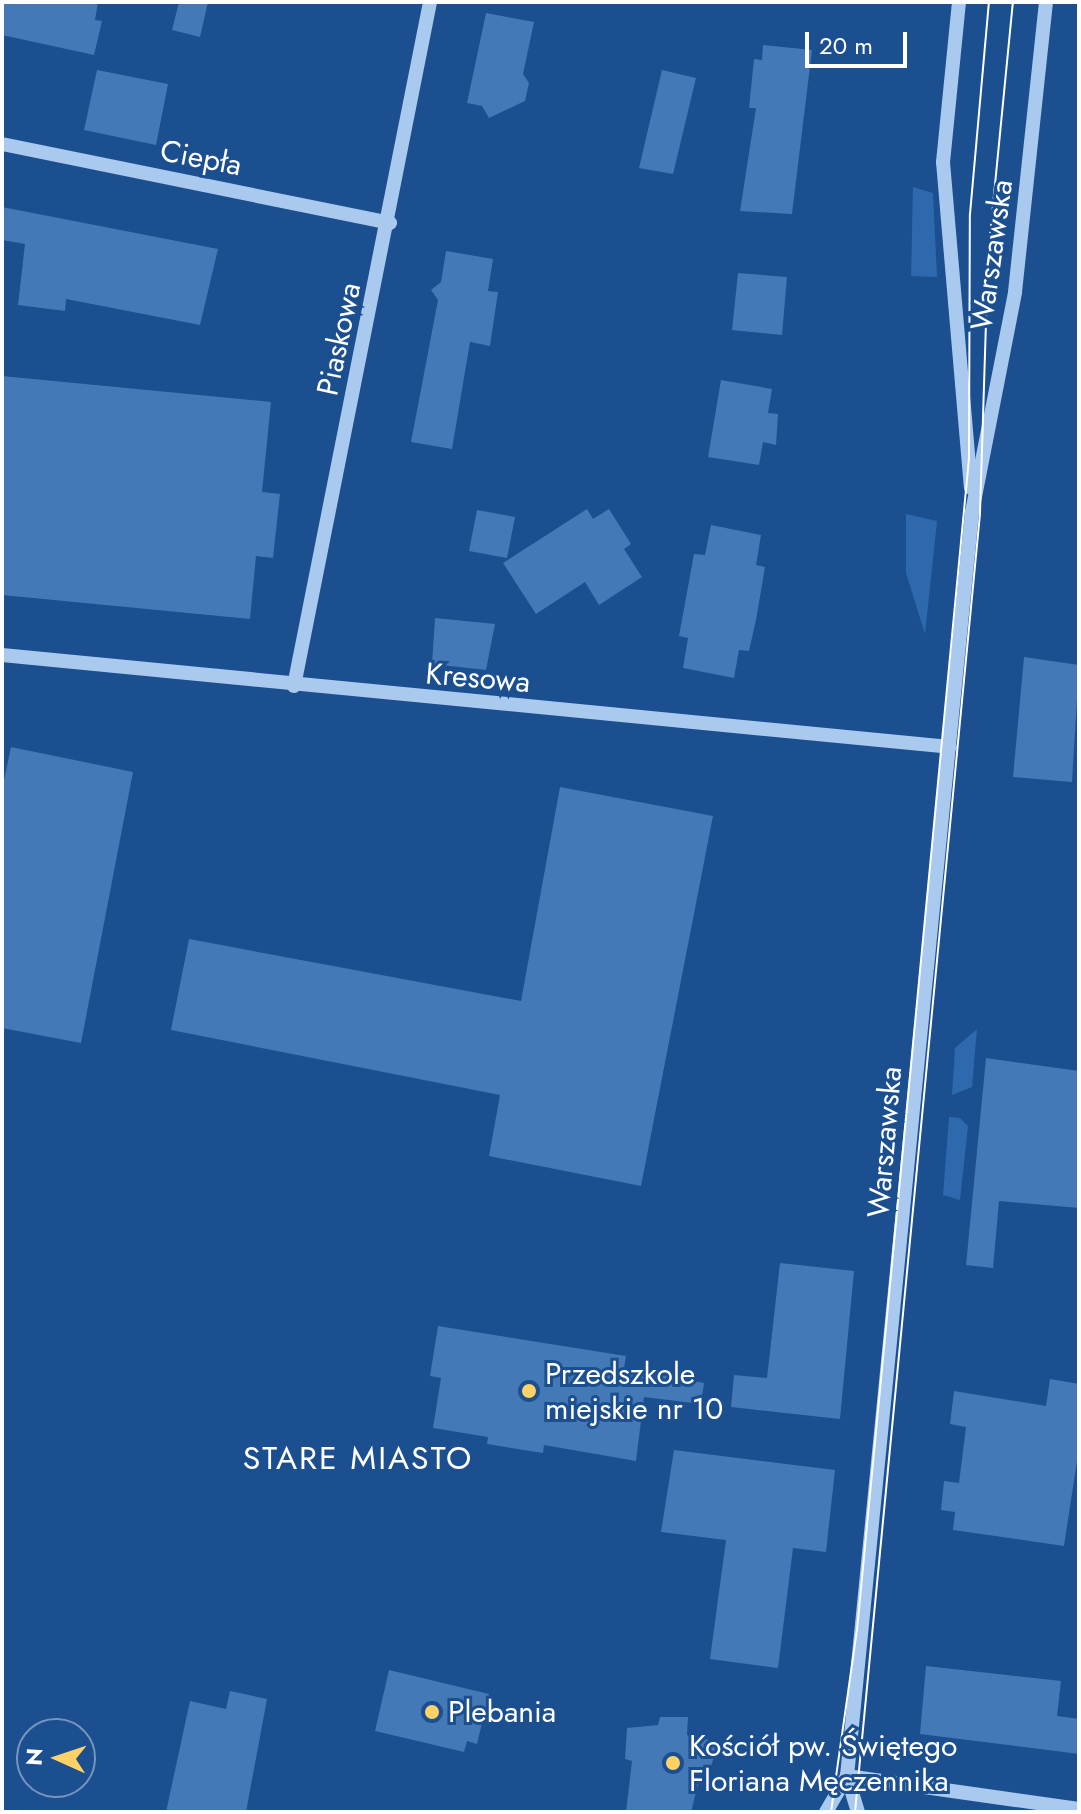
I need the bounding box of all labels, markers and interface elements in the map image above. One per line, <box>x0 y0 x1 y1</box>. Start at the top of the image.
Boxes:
scale bar <box>809 16 911 66</box>
text: 20 m <box>819 28 873 63</box>
street label: Ciepła <box>157 132 245 184</box>
street label: Warszawska <box>964 177 1020 333</box>
street label: Piaskowa <box>310 279 368 399</box>
street label: Kresowa <box>424 655 532 701</box>
street label: Warszawska <box>860 1065 910 1219</box>
place label: Przedszkole miejskie nr 10 <box>545 1356 723 1426</box>
marker: Przedszkole miejskie nr 10 <box>520 1382 538 1400</box>
district label: STARE MIASTO <box>243 1439 473 1477</box>
place label: Plebania <box>448 1694 556 1730</box>
marker: Plebania <box>423 1703 441 1721</box>
north arrow <box>16 1718 96 1798</box>
place label: Kościół pw. Świętego Floriana Męczennika <box>689 1728 957 1798</box>
text: N <box>18 1747 50 1766</box>
marker: Kościół pw. Świętego Floriana Męczennika <box>664 1754 682 1772</box>

